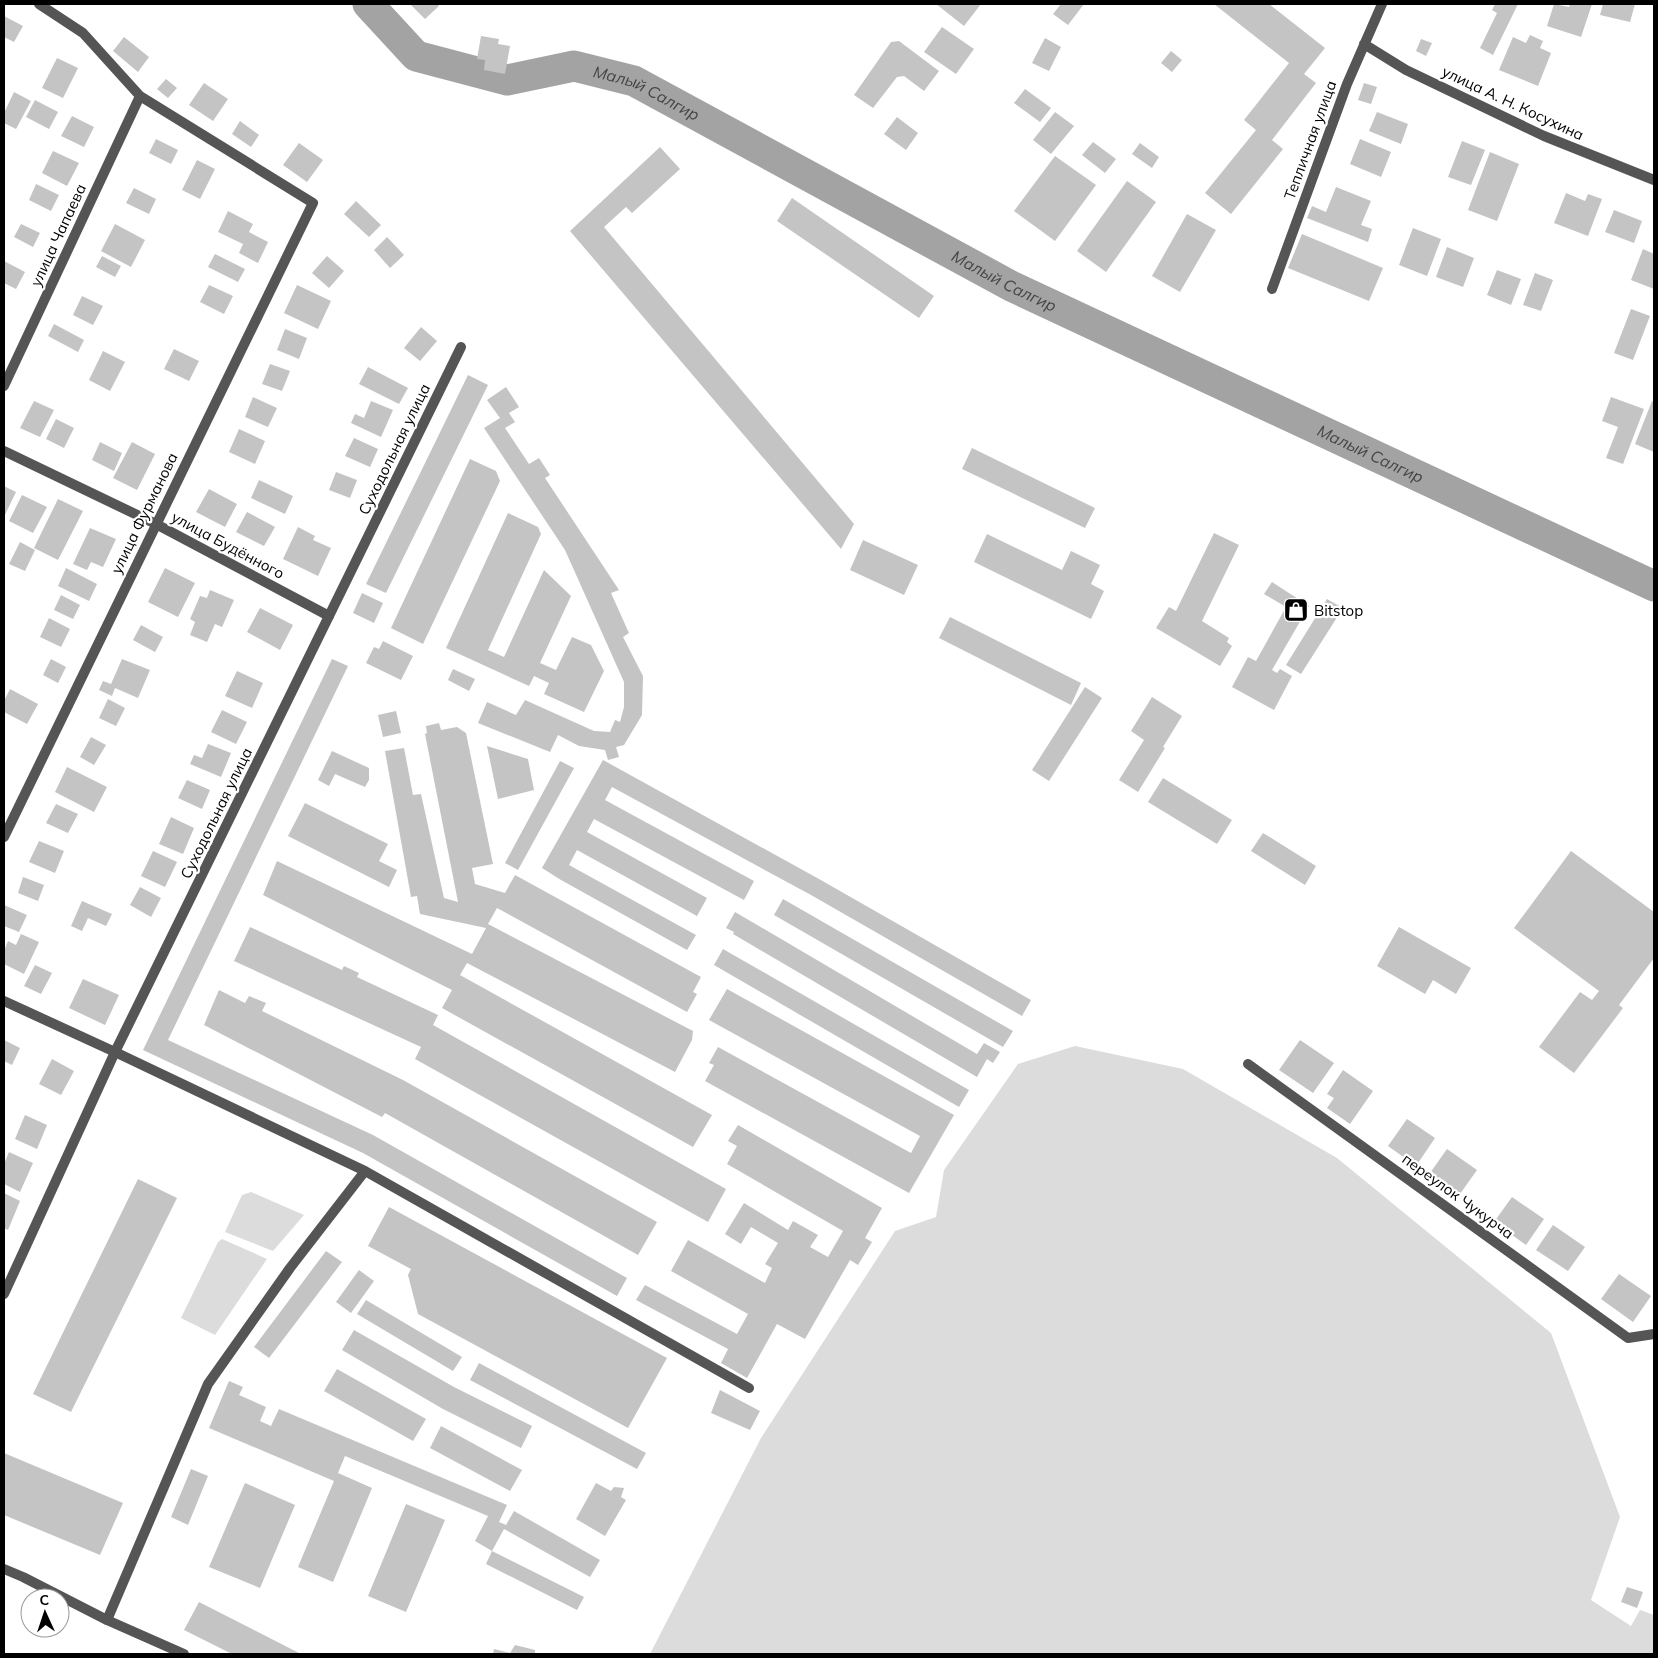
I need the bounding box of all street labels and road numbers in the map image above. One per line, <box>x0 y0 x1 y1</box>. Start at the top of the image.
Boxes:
street label: улица А. Н. Косухина <box>1439 62 1587 144</box>
street label: Тепличная улица <box>1280 78 1340 202</box>
street label: улица Чапаева <box>26 181 90 289</box>
street label: Суходольная улица <box>354 380 434 518</box>
street label: улица Фурманова <box>106 449 182 577</box>
street label: улица Будённого <box>168 507 288 583</box>
street label: Суходольная улица <box>176 744 256 882</box>
street label: переулок Чукурча <box>1399 1149 1517 1243</box>

